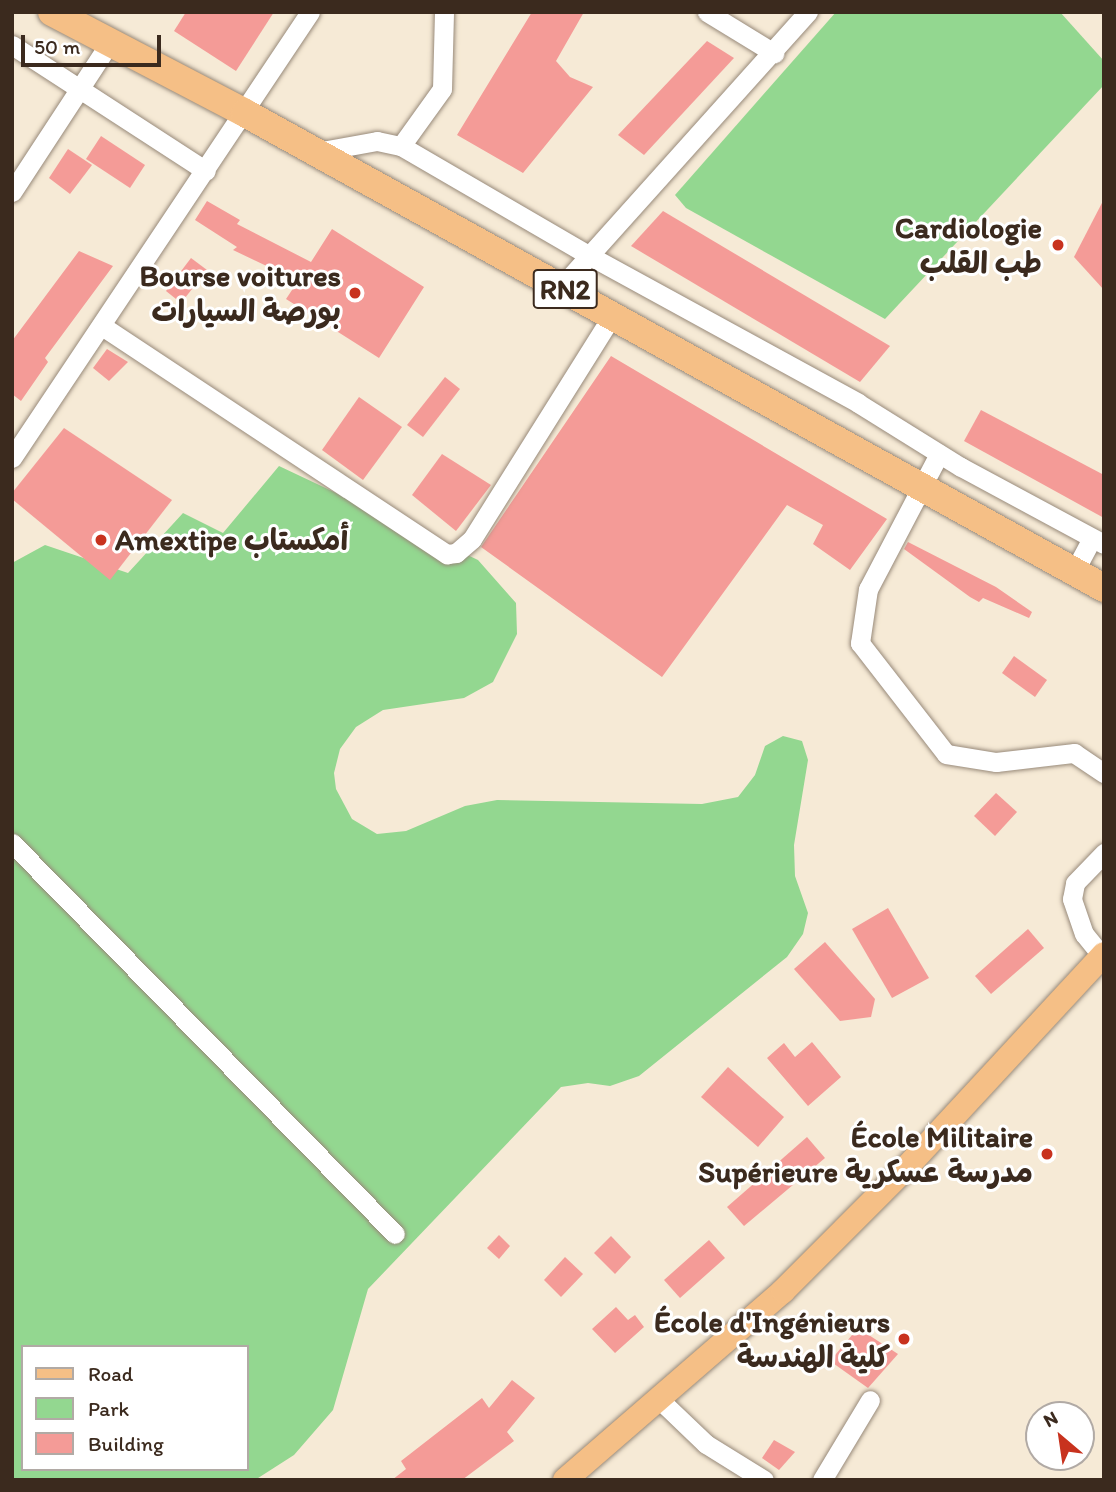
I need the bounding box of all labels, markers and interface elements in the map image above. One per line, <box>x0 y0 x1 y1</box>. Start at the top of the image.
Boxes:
scale bar <box>24 21 164 65</box>
text: 50 m <box>34 34 80 59</box>
place label: Cardiologie طب القلب <box>895 210 1042 280</box>
marker: Cardiologie طب القلب <box>1048 235 1068 255</box>
place label: Bourse voitures بورصة السيارات <box>139 258 341 328</box>
road number: RN2 <box>532 264 598 314</box>
marker: Bourse voitures بورصة السيارات <box>347 285 363 301</box>
place label: Amextipe أمكستاب <box>115 522 348 558</box>
marker: Amextipe أمكستاب <box>93 532 109 548</box>
place label: École Militaire Supérieure مدرسة عسكرية <box>698 1119 1033 1190</box>
marker: École Militaire Supérieure مدرسة عسكرية <box>1039 1146 1055 1162</box>
place label: École d'Ingénieurs كلية الهندسة <box>655 1304 890 1374</box>
marker: École d'Ingénieurs كلية الهندسة <box>896 1331 912 1347</box>
legend <box>21 1345 248 1471</box>
text: Road <box>88 1361 133 1386</box>
text: Park <box>88 1396 129 1421</box>
north arrow <box>1025 1401 1095 1471</box>
text: N <box>1039 1406 1062 1432</box>
text: Building <box>88 1431 164 1456</box>

